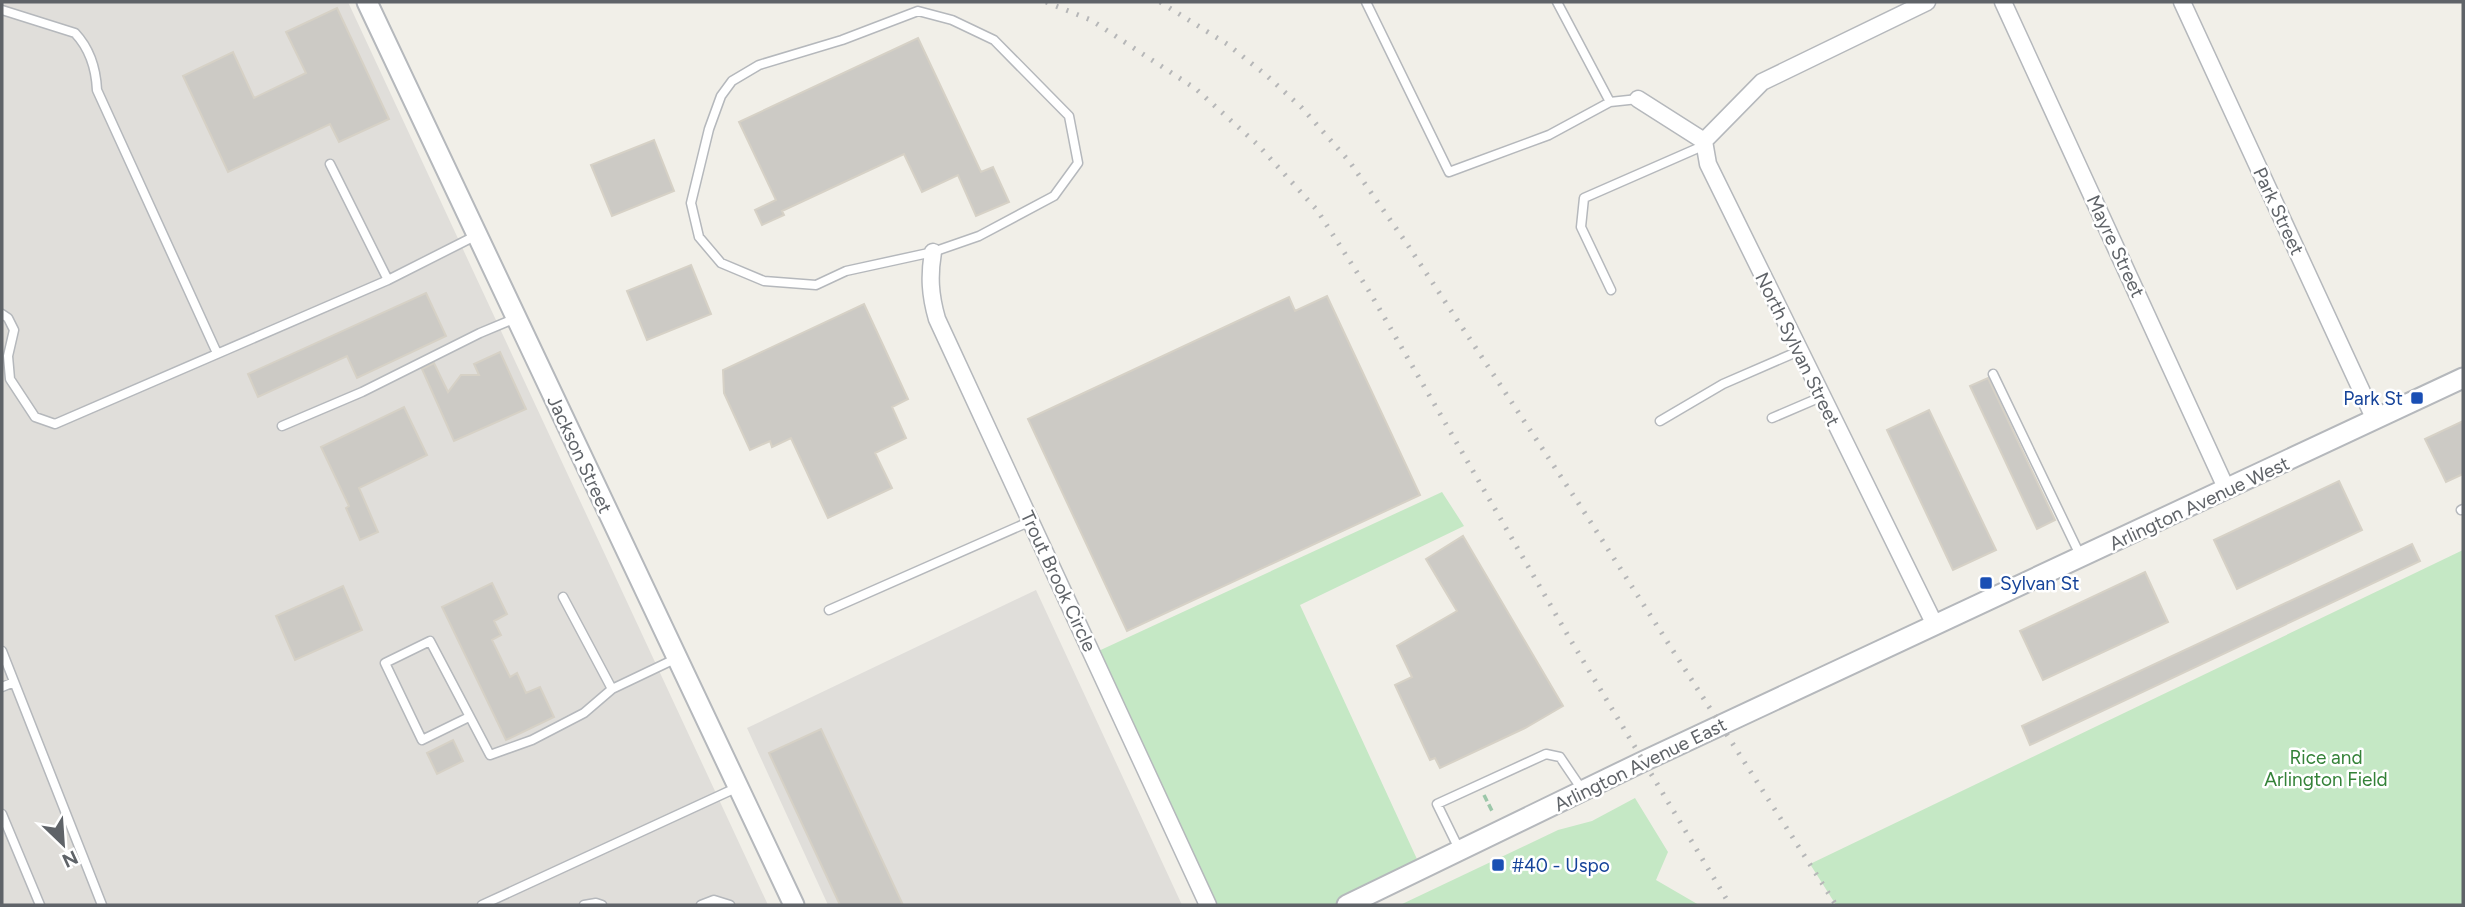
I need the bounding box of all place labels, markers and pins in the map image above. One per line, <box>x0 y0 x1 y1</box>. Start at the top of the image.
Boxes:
place label: Park St <box>2343 387 2403 410</box>
marker: Park St <box>2409 390 2425 406</box>
place label: Sylvan St <box>2000 572 2079 595</box>
marker: Sylvan St <box>1978 575 1994 591</box>
place label: #40 - Uspo <box>1512 854 1610 877</box>
marker: #40 - Uspo <box>1490 857 1506 873</box>

